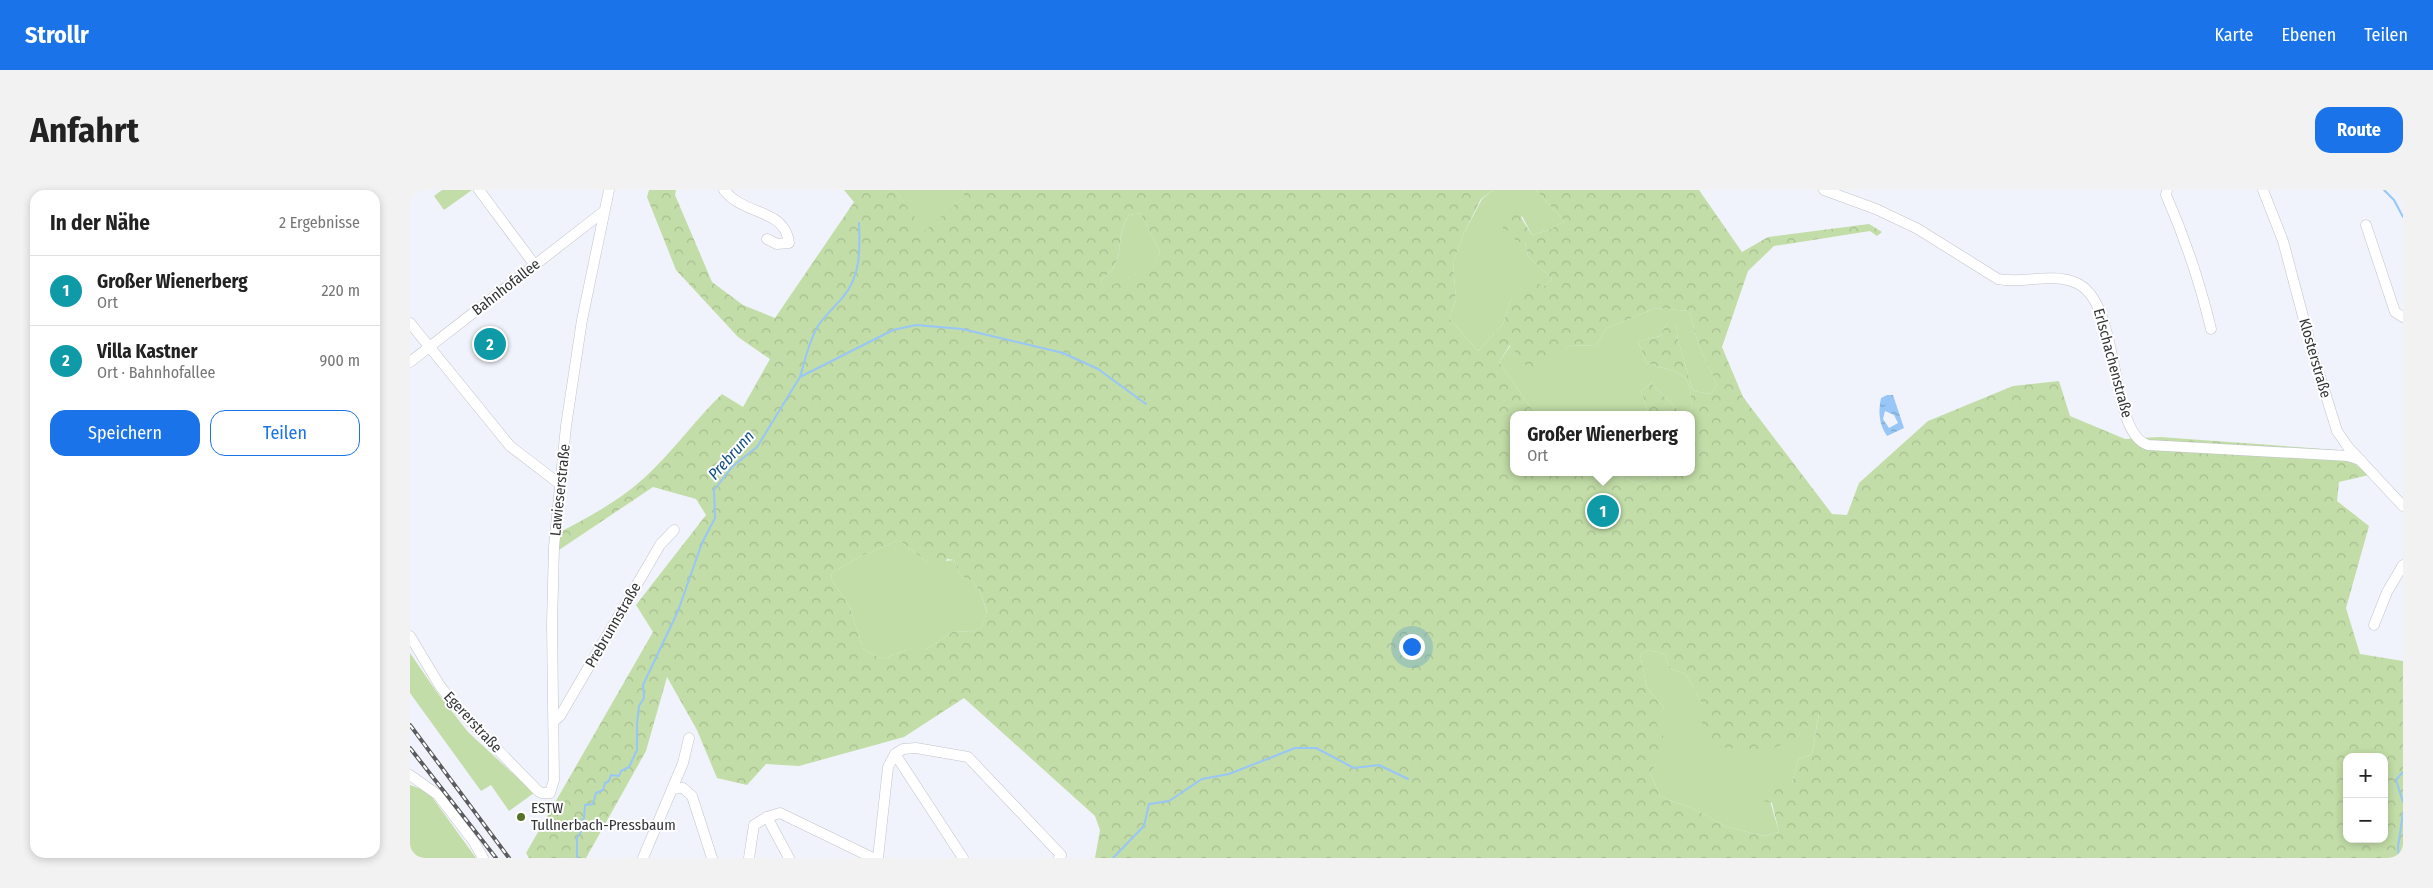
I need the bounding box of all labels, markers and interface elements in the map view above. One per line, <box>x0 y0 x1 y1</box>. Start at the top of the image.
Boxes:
text: Strollr <box>25 21 89 49</box>
text: Karte <box>2214 24 2253 46</box>
text: Ebenen <box>2281 24 2336 46</box>
text: Teilen <box>2364 24 2408 46</box>
button: Route <box>2315 107 2403 153</box>
text: Anfahrt <box>30 109 139 151</box>
text: In der Nähe <box>50 210 150 236</box>
text: 2 Ergebnisse <box>279 213 360 232</box>
street label: Bahnhofallee <box>468 255 544 319</box>
text: Großer Wienerberg <box>97 270 248 293</box>
text: 1 <box>63 281 69 300</box>
text: 220 m <box>321 281 360 300</box>
text: Ort <box>97 293 118 312</box>
street label: Erlschachenstraße <box>2090 306 2136 420</box>
street label: Klosterstraße <box>2295 316 2335 400</box>
pin: 2 <box>474 325 506 363</box>
text: Villa Kastner <box>97 340 197 363</box>
text: 2 <box>62 351 70 370</box>
text: 900 m <box>319 351 360 370</box>
text: Ort · Bahnhofallee <box>97 363 216 382</box>
button: Speichern <box>50 410 200 456</box>
button: Teilen <box>210 410 360 456</box>
popup <box>1510 411 1695 476</box>
text: Großer Wienerberg <box>1527 423 1678 446</box>
water label: Prebrunn <box>704 427 758 483</box>
street label: Lawieserstraße <box>546 443 574 537</box>
text: Ort <box>1527 446 1548 465</box>
pin: 1 <box>1587 492 1619 530</box>
street label: Prebrunnstraße <box>581 579 645 671</box>
your location <box>1399 634 1425 660</box>
street label: Egererstraße <box>440 688 506 756</box>
map controls <box>2343 753 2388 843</box>
button: + <box>2343 753 2388 798</box>
button: − <box>2343 798 2388 843</box>
place label: ESTW Tullnerbach-Pressbaum <box>531 799 676 834</box>
marker: ESTW Tullnerbach-Pressbaum <box>515 811 527 823</box>

